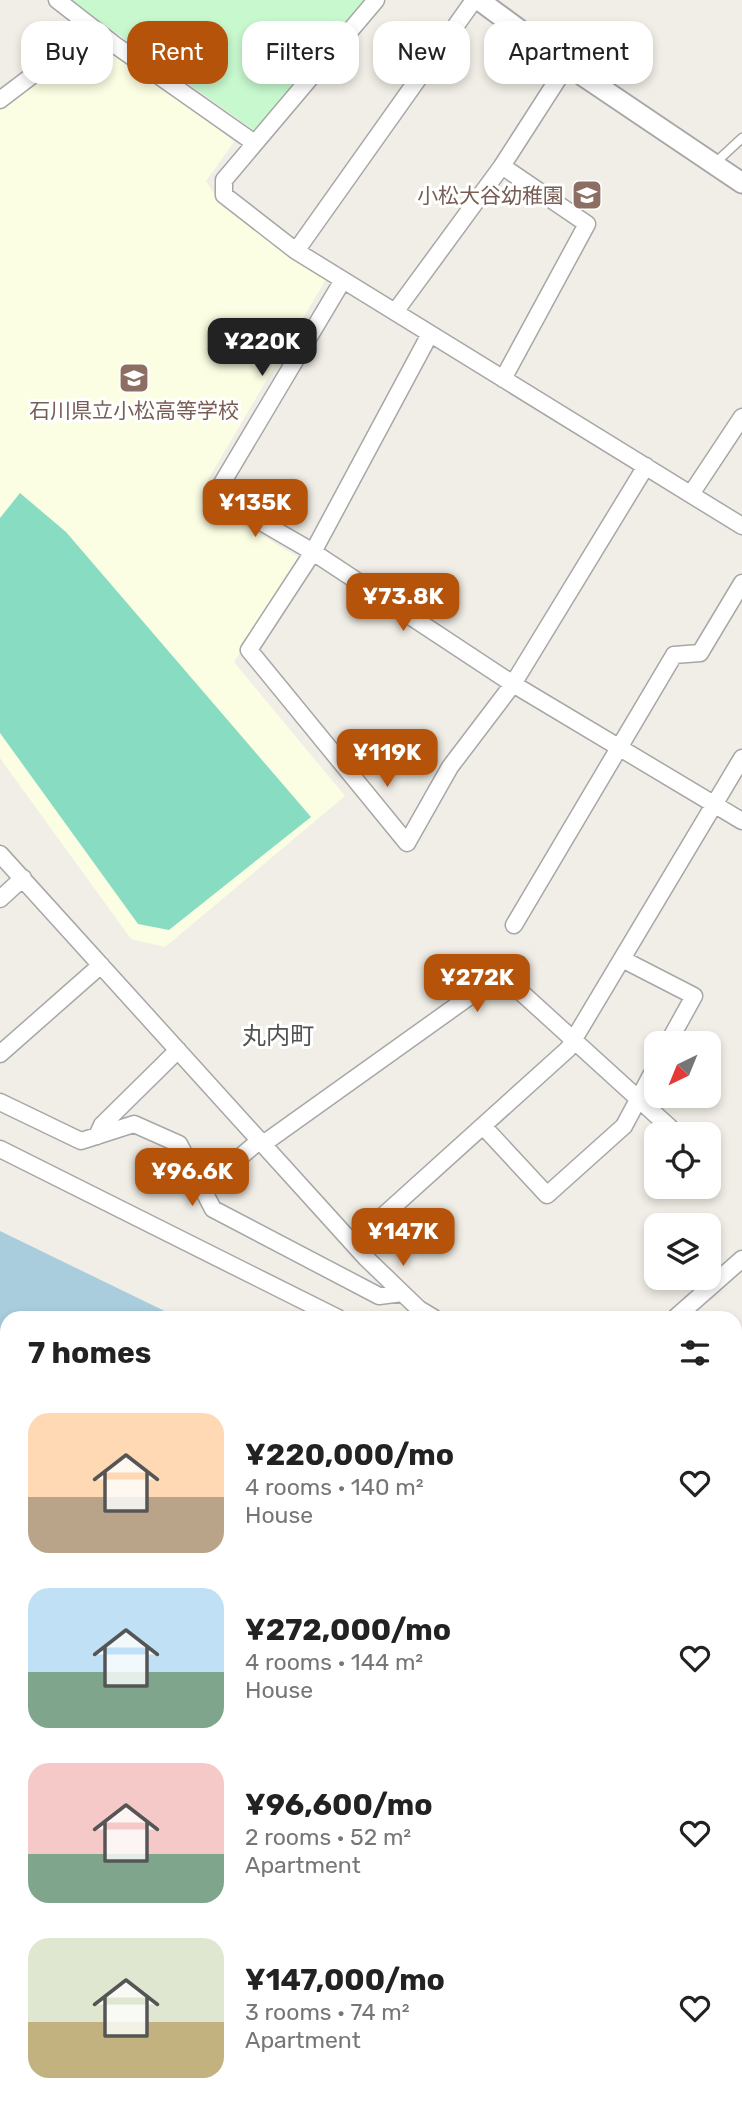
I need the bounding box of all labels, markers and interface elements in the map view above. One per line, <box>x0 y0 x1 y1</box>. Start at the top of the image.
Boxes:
chip: Buy <box>21 21 113 84</box>
chip: Rent <box>127 21 228 84</box>
chip: Filters <box>242 21 359 84</box>
chip: New <box>373 21 470 84</box>
chip: Apartment <box>484 21 653 84</box>
school or university icon: 小松大谷幼稚園 <box>570 178 604 212</box>
place label: 小松大谷幼稚園 <box>417 183 564 208</box>
pin: ¥220K <box>213 318 311 378</box>
text: ¥220K <box>224 327 300 355</box>
school or university icon: 石川県立小松高等学校 <box>117 361 151 395</box>
place label: 石川県立小松高等学校 <box>29 398 239 423</box>
pin: ¥135K <box>206 480 304 539</box>
text: ¥135K <box>219 488 291 516</box>
pin: ¥73.8K <box>346 574 460 633</box>
text: ¥73.8K <box>362 582 444 610</box>
pin: ¥119K <box>338 730 436 789</box>
text: ¥119K <box>353 738 421 766</box>
pin: ¥272K <box>428 954 526 1014</box>
text: ¥272K <box>440 963 514 991</box>
district label: 丸内町 <box>242 1022 314 1050</box>
north arrow <box>644 1031 721 1108</box>
map controls <box>644 1031 721 1290</box>
button: locate <box>644 1122 721 1199</box>
pin: ¥96.6K <box>135 1148 249 1208</box>
text: ¥96.6K <box>151 1157 233 1185</box>
pin: ¥147K <box>354 1208 452 1268</box>
button: layers <box>644 1213 721 1290</box>
text: ¥147K <box>368 1217 438 1245</box>
icon: filters <box>676 1334 714 1372</box>
text: 7 homes <box>28 1335 151 1371</box>
text: ¥220,000/mo <box>245 1437 454 1473</box>
icon: home <box>84 1441 168 1525</box>
icon: heart <box>676 1464 714 1502</box>
text: 4 rooms · 140 m² <box>245 1473 424 1501</box>
text: House <box>245 1501 313 1529</box>
text: ¥272,000/mo <box>245 1612 451 1648</box>
icon: home <box>84 1616 168 1700</box>
icon: heart <box>676 1639 714 1677</box>
text: 4 rooms · 144 m² <box>245 1648 423 1676</box>
text: House <box>245 1676 313 1704</box>
text: ¥96,600/mo <box>245 1787 433 1823</box>
icon: home <box>84 1791 168 1875</box>
icon: heart <box>676 1814 714 1852</box>
text: 2 rooms · 52 m² <box>245 1823 411 1851</box>
text: Apartment <box>245 1851 361 1879</box>
text: ¥147,000/mo <box>245 1962 445 1998</box>
icon: home <box>84 1966 168 2050</box>
icon: heart <box>676 1989 714 2027</box>
text: 3 rooms · 74 m² <box>245 1998 410 2026</box>
text: Apartment <box>245 2026 361 2054</box>

